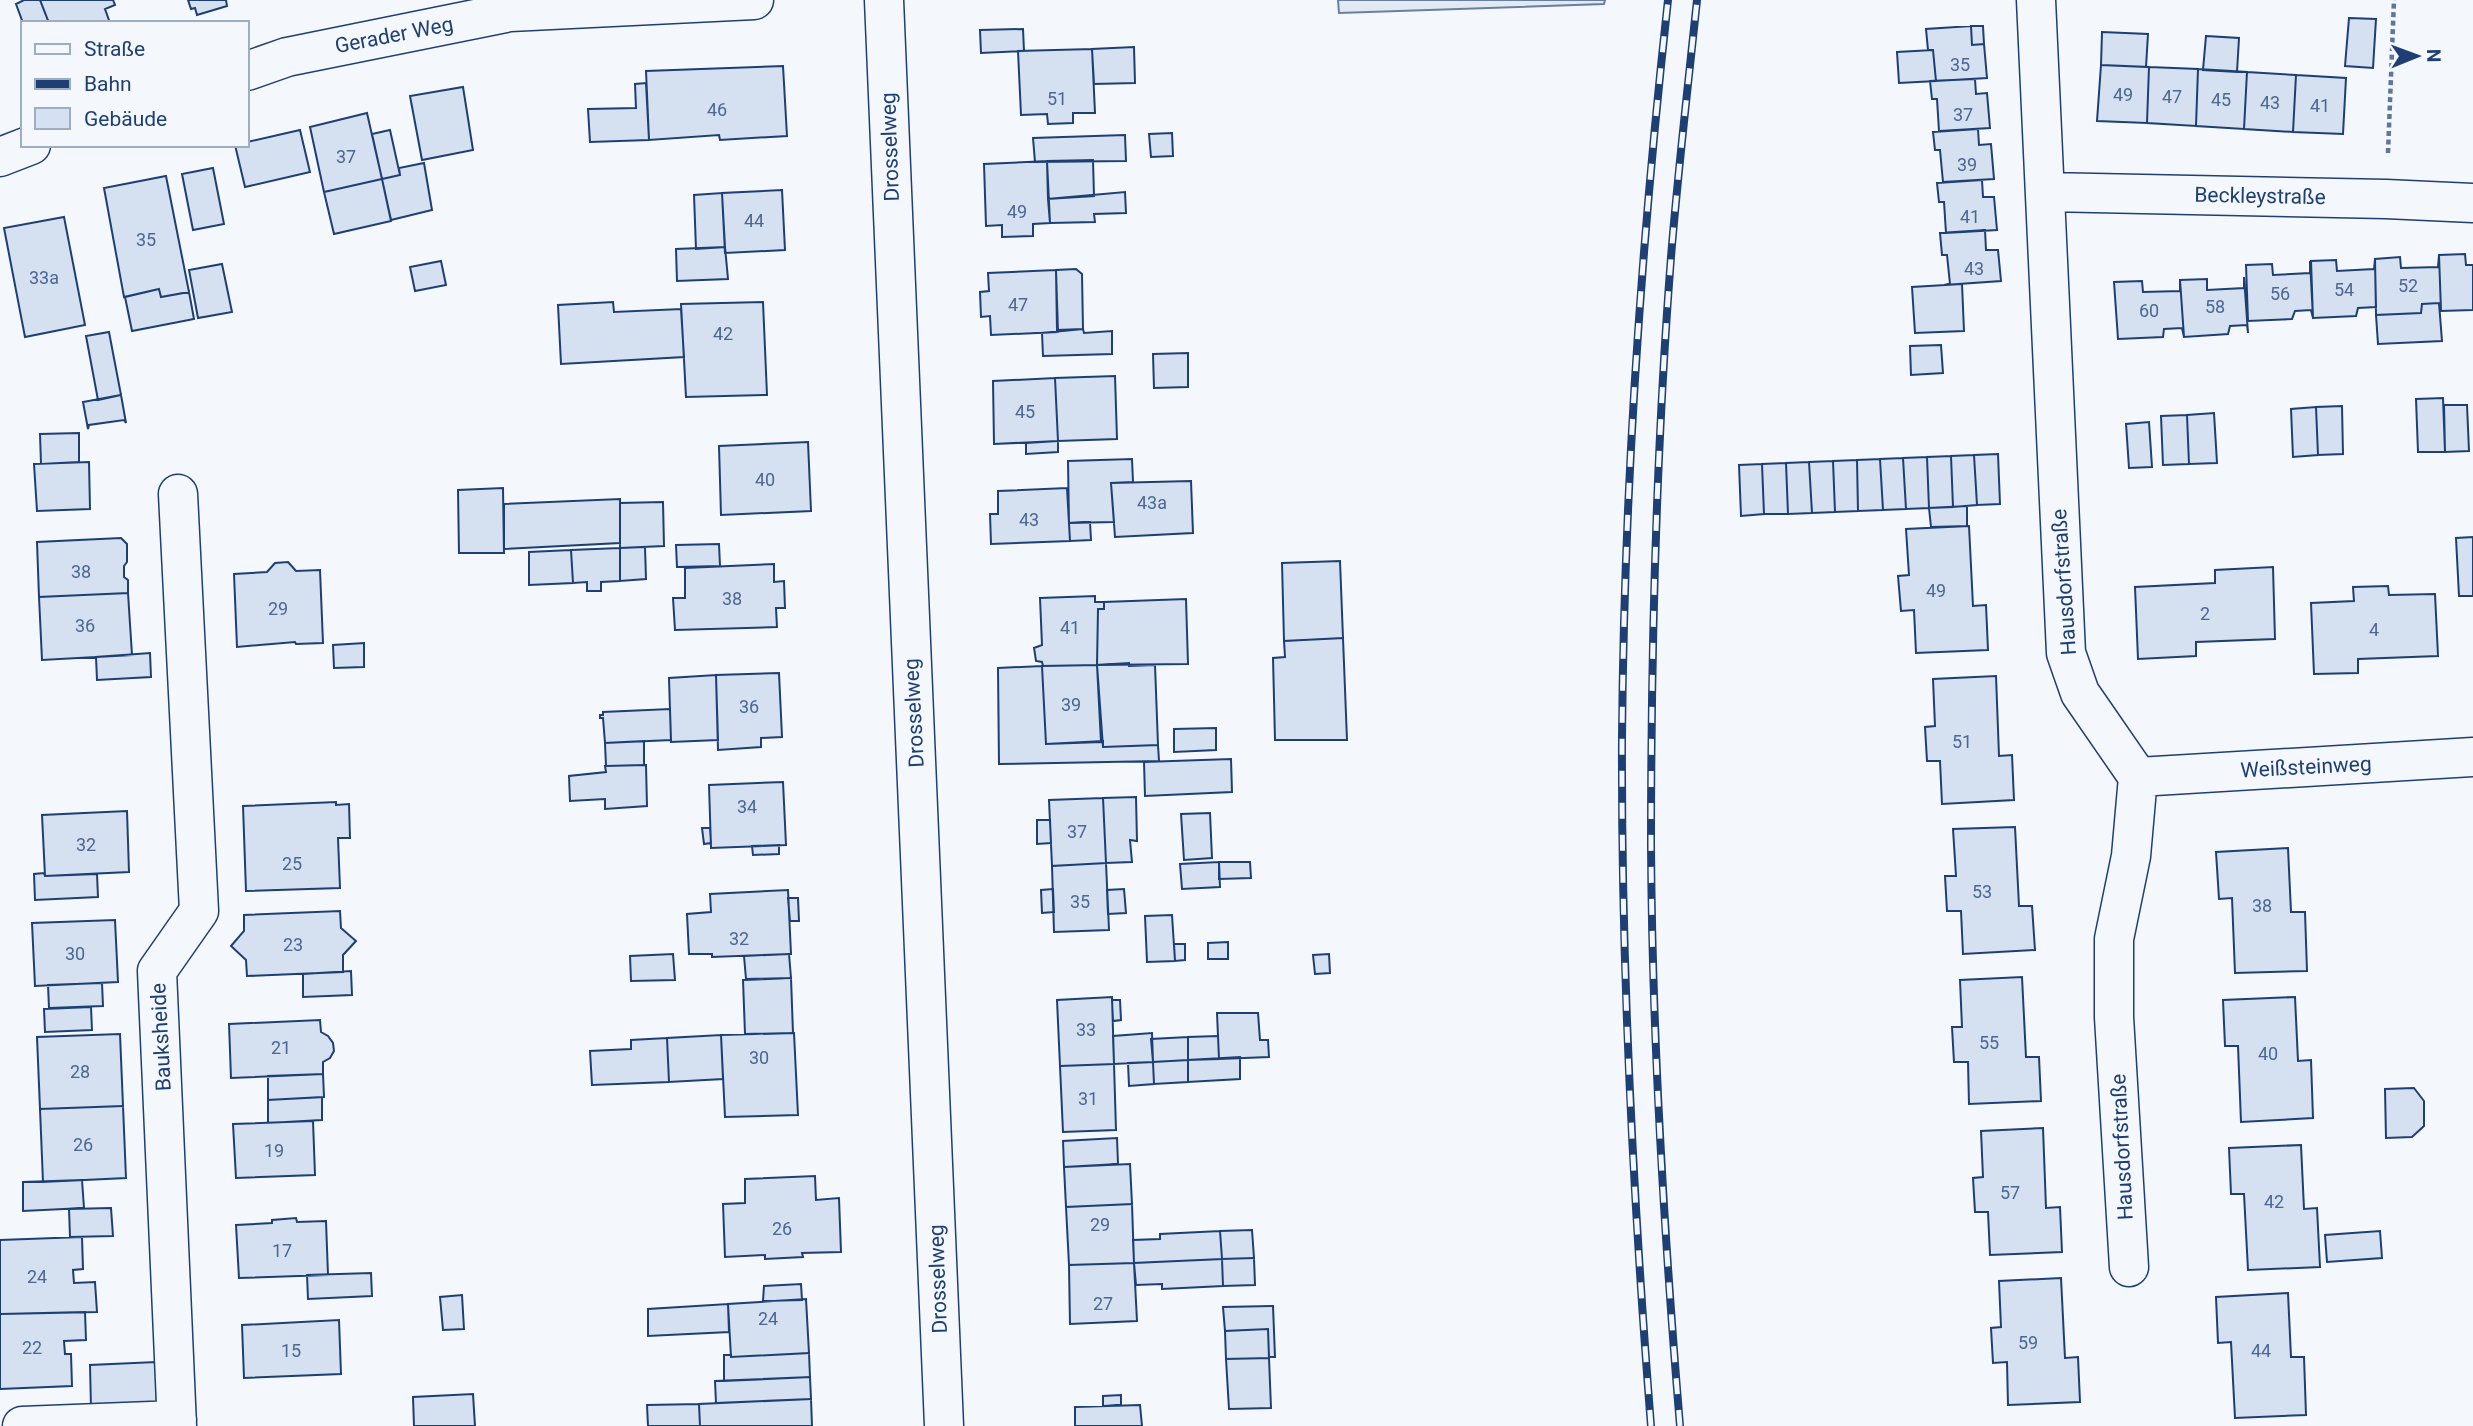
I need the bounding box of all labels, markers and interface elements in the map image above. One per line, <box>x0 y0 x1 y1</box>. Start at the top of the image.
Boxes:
street label: Gerader Weg <box>333 12 455 58</box>
legend <box>21 21 248 147</box>
north arrow <box>2382 21 2452 91</box>
text: Straße <box>84 37 145 61</box>
text: N <box>2422 49 2445 63</box>
house number: 35 <box>1950 54 1970 75</box>
text: Bahn <box>84 72 132 96</box>
house number: 49 <box>2113 84 2133 105</box>
house number: 47 <box>2162 86 2182 107</box>
house number: 51 <box>1047 88 1067 109</box>
house number: 45 <box>2211 89 2231 110</box>
street label: Drosselweg <box>876 92 904 202</box>
house number: 43 <box>2260 92 2280 113</box>
house number: 41 <box>2310 95 2330 116</box>
house number: 46 <box>707 99 727 120</box>
house number: 37 <box>1953 104 1973 125</box>
text: Gebäude <box>84 107 167 131</box>
house number: 37 <box>336 146 356 167</box>
house number: 39 <box>1957 154 1977 175</box>
street label: Beckleystraße <box>2194 183 2326 209</box>
house number: 49 <box>1007 201 1027 222</box>
house number: 41 <box>1960 206 1980 227</box>
house number: 44 <box>744 210 764 231</box>
house number: 35 <box>136 229 156 250</box>
house number: 43 <box>1964 258 1984 279</box>
house number: 33a <box>29 267 59 288</box>
house number: 52 <box>2398 275 2418 296</box>
house number: 54 <box>2334 279 2354 300</box>
house number: 56 <box>2270 283 2290 304</box>
house number: 47 <box>1008 294 1028 315</box>
house number: 58 <box>2205 296 2225 317</box>
house number: 60 <box>2139 300 2159 321</box>
house number: 42 <box>713 323 733 344</box>
house number: 45 <box>1015 401 1035 422</box>
house number: 40 <box>755 469 775 490</box>
house number: 43a <box>1137 492 1167 513</box>
street label: Hausdorfstraße <box>2047 508 2081 656</box>
house number: 43 <box>1019 509 1039 530</box>
house number: 38 <box>71 561 91 582</box>
house number: 49 <box>1926 580 1946 601</box>
house number: 38 <box>722 588 742 609</box>
house number: 29 <box>268 598 288 619</box>
house number: 2 <box>2200 603 2210 624</box>
house number: 36 <box>75 615 95 636</box>
house number: 41 <box>1060 617 1080 638</box>
house number: 4 <box>2369 619 2379 640</box>
street label: Drosselweg <box>899 658 929 768</box>
house number: 39 <box>1061 694 1081 715</box>
house number: 36 <box>739 696 759 717</box>
house number: 51 <box>1952 731 1972 752</box>
street label: Weißsteinweg <box>2240 752 2372 782</box>
house number: 34 <box>737 796 757 817</box>
house number: 37 <box>1067 821 1087 842</box>
house number: 32 <box>76 834 96 855</box>
house number: 25 <box>282 853 302 874</box>
house number: 53 <box>1972 881 1992 902</box>
house number: 35 <box>1070 891 1090 912</box>
house number: 38 <box>2252 895 2272 916</box>
house number: 32 <box>729 928 749 949</box>
house number: 23 <box>283 934 303 955</box>
house number: 30 <box>65 943 85 964</box>
street label: Bauksheide <box>146 982 176 1092</box>
house number: 33 <box>1076 1019 1096 1040</box>
house number: 55 <box>1979 1032 1999 1053</box>
house number: 21 <box>271 1037 291 1058</box>
house number: 40 <box>2258 1043 2278 1064</box>
house number: 30 <box>749 1047 769 1068</box>
house number: 28 <box>70 1061 90 1082</box>
street label: Hausdorfstraße <box>2106 1073 2138 1221</box>
house number: 31 <box>1078 1088 1098 1109</box>
house number: 26 <box>73 1134 93 1155</box>
house number: 19 <box>264 1140 284 1161</box>
house number: 57 <box>2000 1182 2020 1203</box>
house number: 42 <box>2264 1191 2284 1212</box>
house number: 29 <box>1090 1214 1110 1235</box>
house number: 26 <box>772 1218 792 1239</box>
street label: Drosselweg <box>924 1224 952 1334</box>
house number: 17 <box>272 1240 292 1261</box>
house number: 24 <box>27 1266 47 1287</box>
house number: 27 <box>1093 1293 1113 1314</box>
house number: 24 <box>758 1308 778 1329</box>
house number: 59 <box>2018 1332 2038 1353</box>
house number: 22 <box>22 1337 42 1358</box>
house number: 15 <box>281 1340 301 1361</box>
house number: 44 <box>2251 1340 2271 1361</box>

